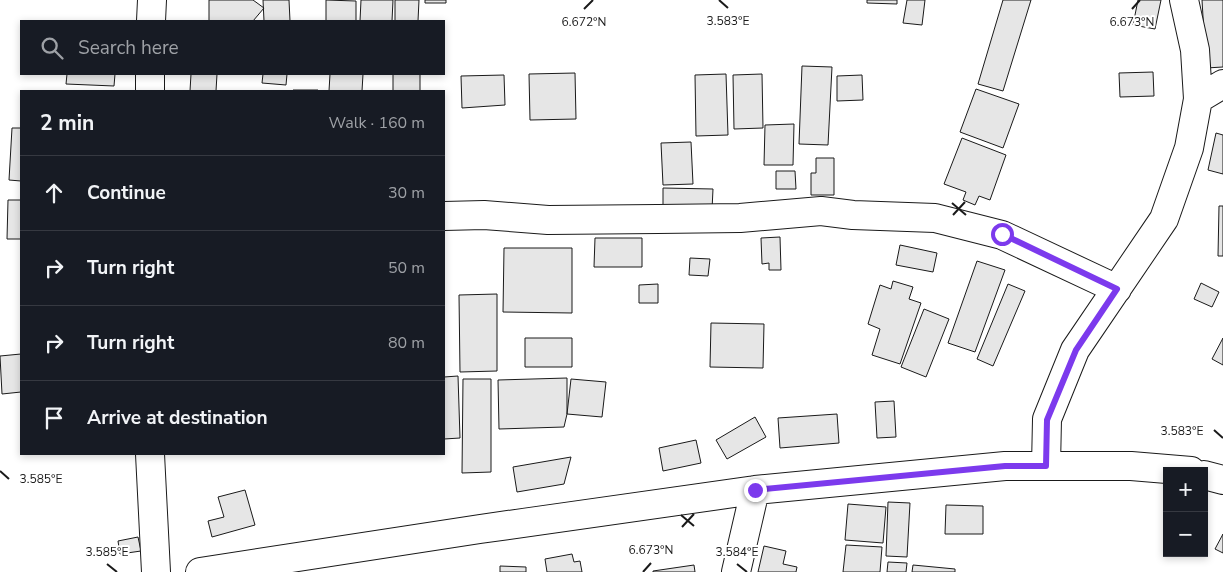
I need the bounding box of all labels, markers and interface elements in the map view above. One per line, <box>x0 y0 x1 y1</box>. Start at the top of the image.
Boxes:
text: 3.583°E <box>707 13 749 29</box>
text: 6.672°N <box>562 14 606 30</box>
text: 6.673°N <box>1110 14 1154 30</box>
search box <box>20 20 445 75</box>
icon: search <box>38 34 66 62</box>
text: Search here <box>78 35 179 61</box>
text: 2 min <box>40 109 94 137</box>
text: Walk · 160 m <box>329 112 425 134</box>
icon: ahead <box>40 179 68 207</box>
text: Continue <box>87 180 166 206</box>
text: 30 m <box>388 182 425 204</box>
route start <box>991 223 1014 246</box>
icon: right <box>40 254 68 282</box>
text: Turn right <box>87 255 174 281</box>
text: 50 m <box>388 257 425 279</box>
icon: right <box>40 329 68 357</box>
text: Turn right <box>87 330 174 356</box>
text: 80 m <box>388 332 425 354</box>
icon: arrive <box>40 404 68 432</box>
text: Arrive at destination <box>87 405 268 431</box>
text: 3.583°E <box>1161 423 1203 439</box>
map controls <box>1163 467 1208 557</box>
button: + <box>1163 467 1208 512</box>
text: 3.585°E <box>20 471 62 487</box>
route end <box>744 479 767 502</box>
button: − <box>1163 512 1208 557</box>
text: 6.673°N <box>629 542 673 558</box>
text: 3.585°E <box>86 544 128 560</box>
text: 3.584°E <box>716 544 758 560</box>

